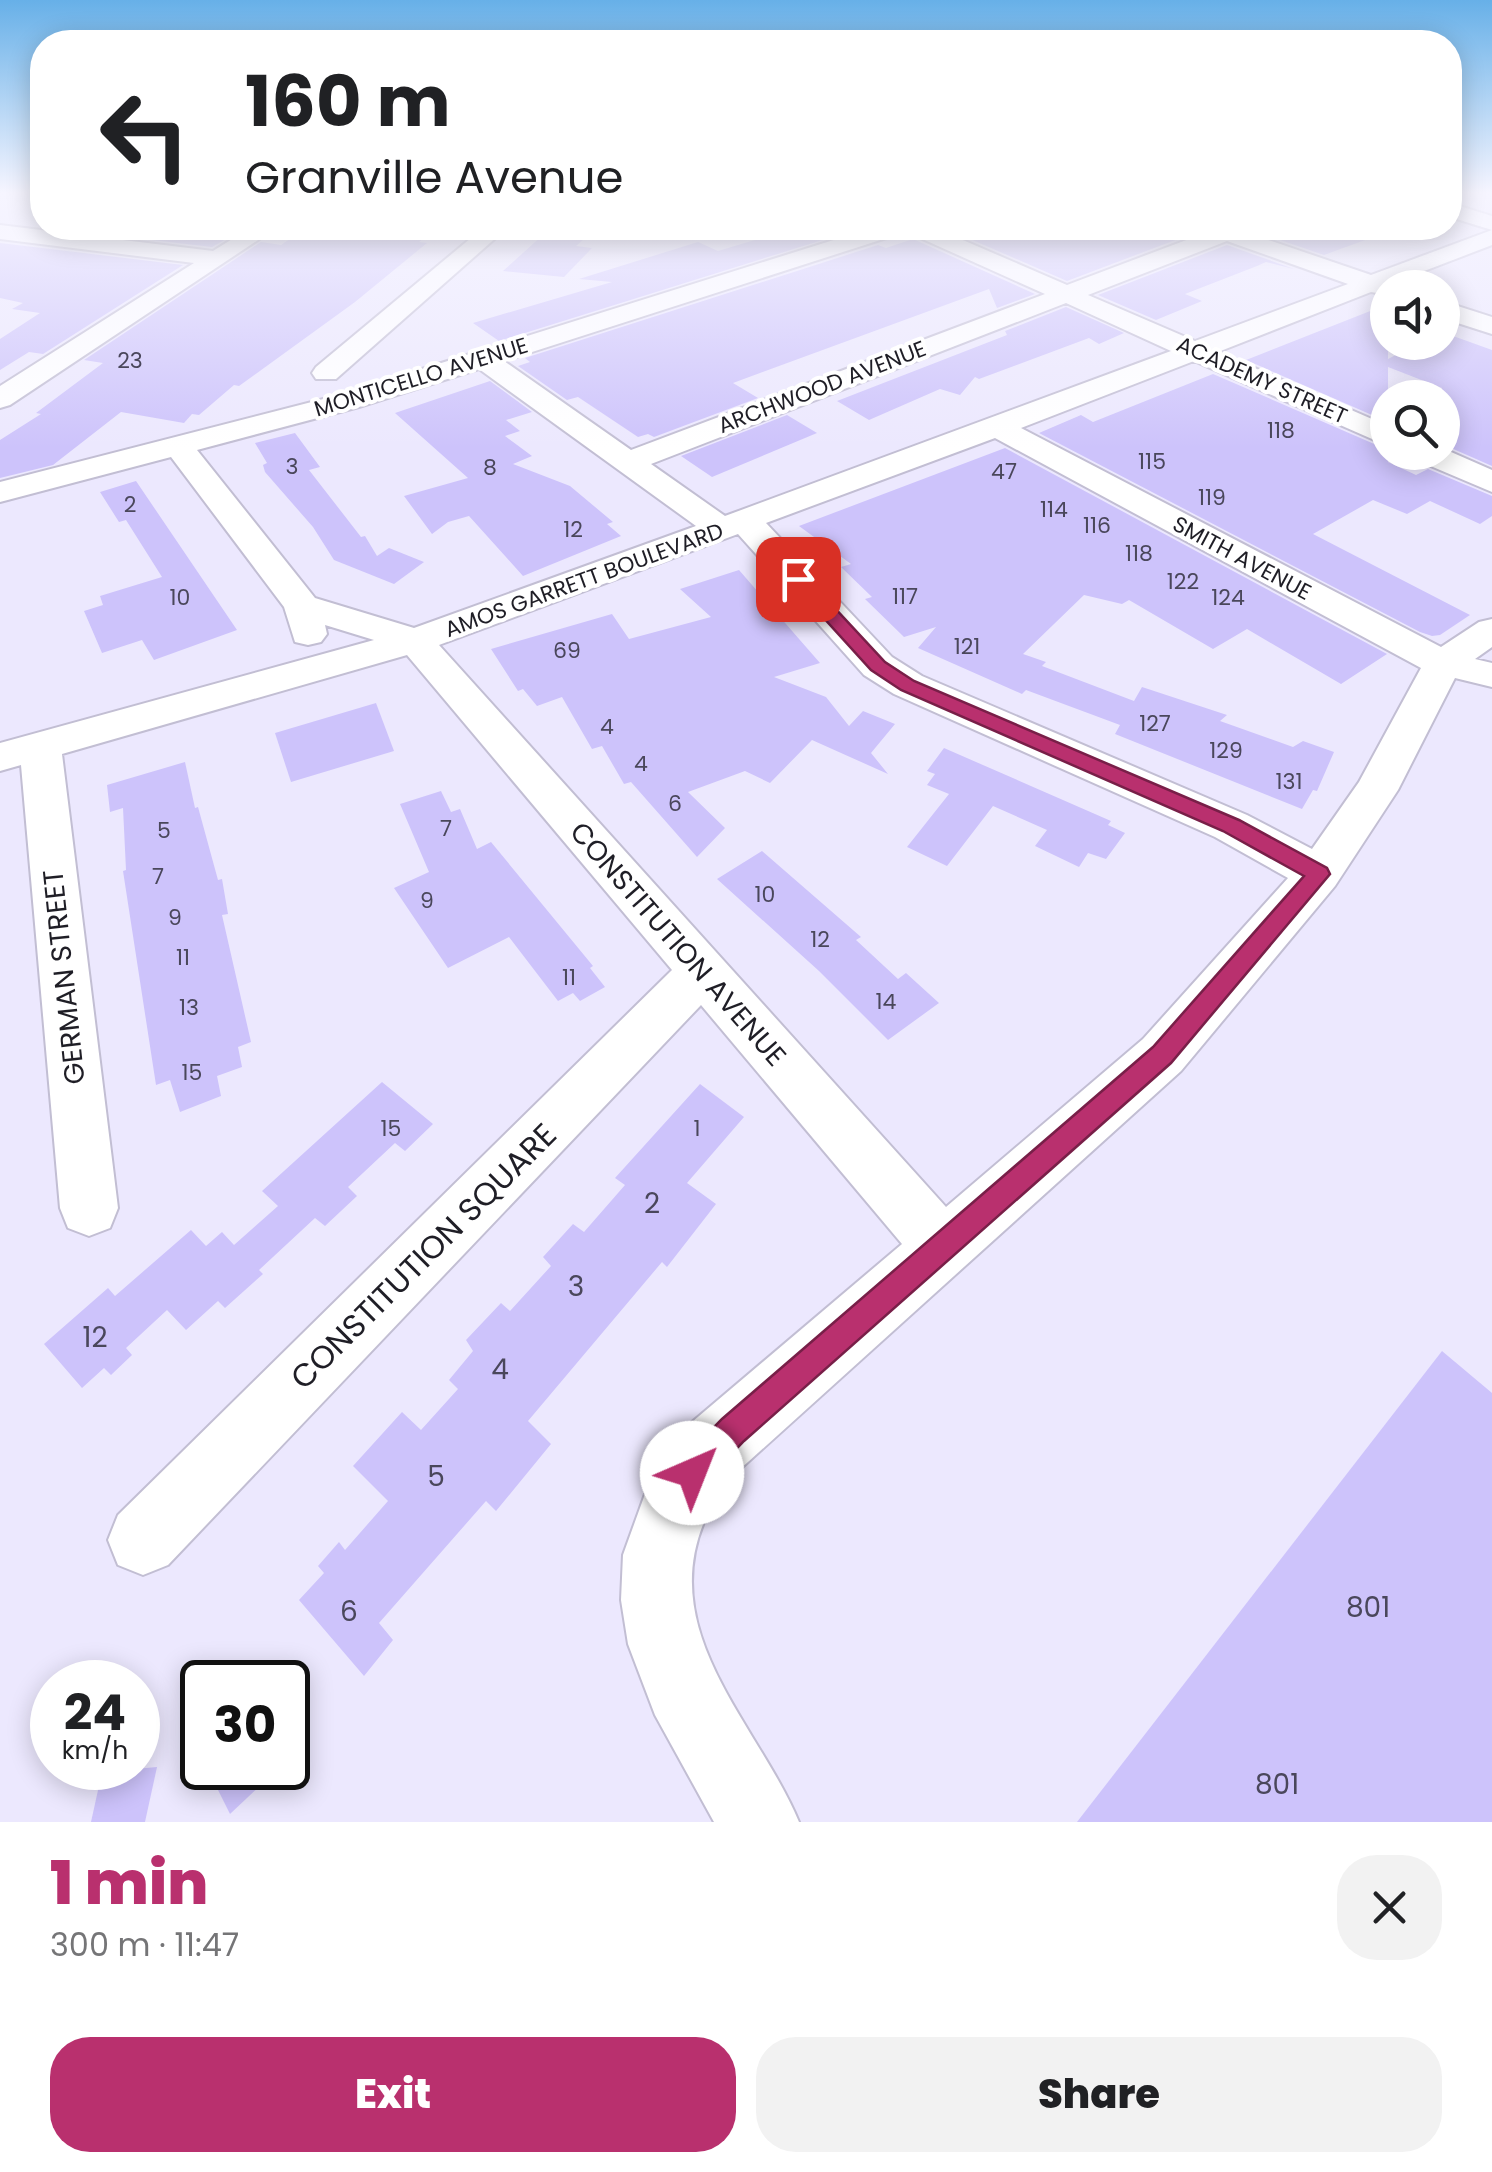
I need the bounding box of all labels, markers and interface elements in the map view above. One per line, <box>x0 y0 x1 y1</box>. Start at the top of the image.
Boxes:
text: 160 m <box>245 52 451 151</box>
icon: left <box>80 70 210 200</box>
text: Granville Avenue <box>245 146 623 209</box>
map controls <box>1370 270 1460 470</box>
button: sound <box>1370 270 1460 360</box>
street label: ACADEMY STREET <box>1172 328 1352 432</box>
street label: MONTICELLO AVENUE <box>310 330 532 424</box>
street label: ARCHWOOD AVENUE <box>714 333 930 441</box>
house number: 23 <box>117 345 143 376</box>
button: search <box>1370 380 1460 470</box>
house number: 118 <box>1267 415 1295 446</box>
house number: 115 <box>1138 446 1166 477</box>
house number: 3 <box>286 451 298 482</box>
house number: 8 <box>483 452 497 483</box>
house number: 47 <box>991 456 1017 487</box>
house number: 119 <box>1198 482 1226 513</box>
house number: 2 <box>124 489 136 520</box>
house number: 114 <box>1040 494 1068 525</box>
street label: SMITH AVENUE <box>1167 508 1317 608</box>
house number: 116 <box>1083 510 1111 541</box>
house number: 12 <box>563 514 583 545</box>
street label: AMOS GARRETT BOULEVARD <box>440 515 728 645</box>
pin <box>756 537 841 622</box>
house number: 118 <box>1125 538 1153 569</box>
icon: arrive <box>771 552 826 607</box>
house number: 122 <box>1167 566 1199 597</box>
house number: 117 <box>892 581 918 612</box>
house number: 10 <box>170 582 190 613</box>
house number: 124 <box>1211 582 1245 613</box>
house number: 121 <box>954 631 980 662</box>
house number: 69 <box>553 635 581 666</box>
house number: 127 <box>1139 708 1171 739</box>
house number: 4 <box>600 711 614 742</box>
house number: 129 <box>1209 735 1243 766</box>
house number: 4 <box>634 748 648 779</box>
house number: 131 <box>1275 766 1303 797</box>
house number: 6 <box>668 788 682 819</box>
house number: 7 <box>440 813 452 844</box>
street label: CONSTITUTION AVENUE <box>561 813 795 1075</box>
house number: 5 <box>157 815 171 846</box>
house number: 7 <box>152 861 164 892</box>
street label: GERMAN STREET <box>33 868 95 1086</box>
house number: 10 <box>755 879 775 910</box>
house number: 9 <box>420 885 434 916</box>
house number: 9 <box>168 902 182 933</box>
house number: 12 <box>810 924 830 955</box>
house number: 11 <box>176 942 190 973</box>
house number: 11 <box>562 962 576 993</box>
house number: 14 <box>876 986 897 1017</box>
house number: 13 <box>179 992 199 1023</box>
house number: 15 <box>182 1057 202 1088</box>
street label: CONSTITUTION SQUARE <box>280 1113 566 1399</box>
house number: 15 <box>381 1113 401 1144</box>
house number: 1 <box>693 1113 701 1144</box>
house number: 2 <box>644 1184 660 1223</box>
house number: 3 <box>568 1267 584 1306</box>
house number: 12 <box>82 1318 108 1357</box>
house number: 4 <box>491 1350 509 1389</box>
position arrow <box>640 1421 744 1525</box>
house number: 5 <box>427 1457 445 1496</box>
house number: 801 <box>1346 1588 1390 1627</box>
house number: 6 <box>340 1592 358 1631</box>
speed limit sign: 30 <box>180 1660 310 1790</box>
text: 24 <box>64 1677 126 1748</box>
text: km/h <box>62 1733 128 1768</box>
house number: 801 <box>1255 1765 1299 1804</box>
text: 1 min <box>50 1841 208 1925</box>
button: close <box>1337 1855 1442 1960</box>
text: 300 m · 11:47 <box>50 1922 239 1967</box>
button: Exit <box>50 2037 736 2152</box>
button: Share <box>756 2037 1442 2152</box>

